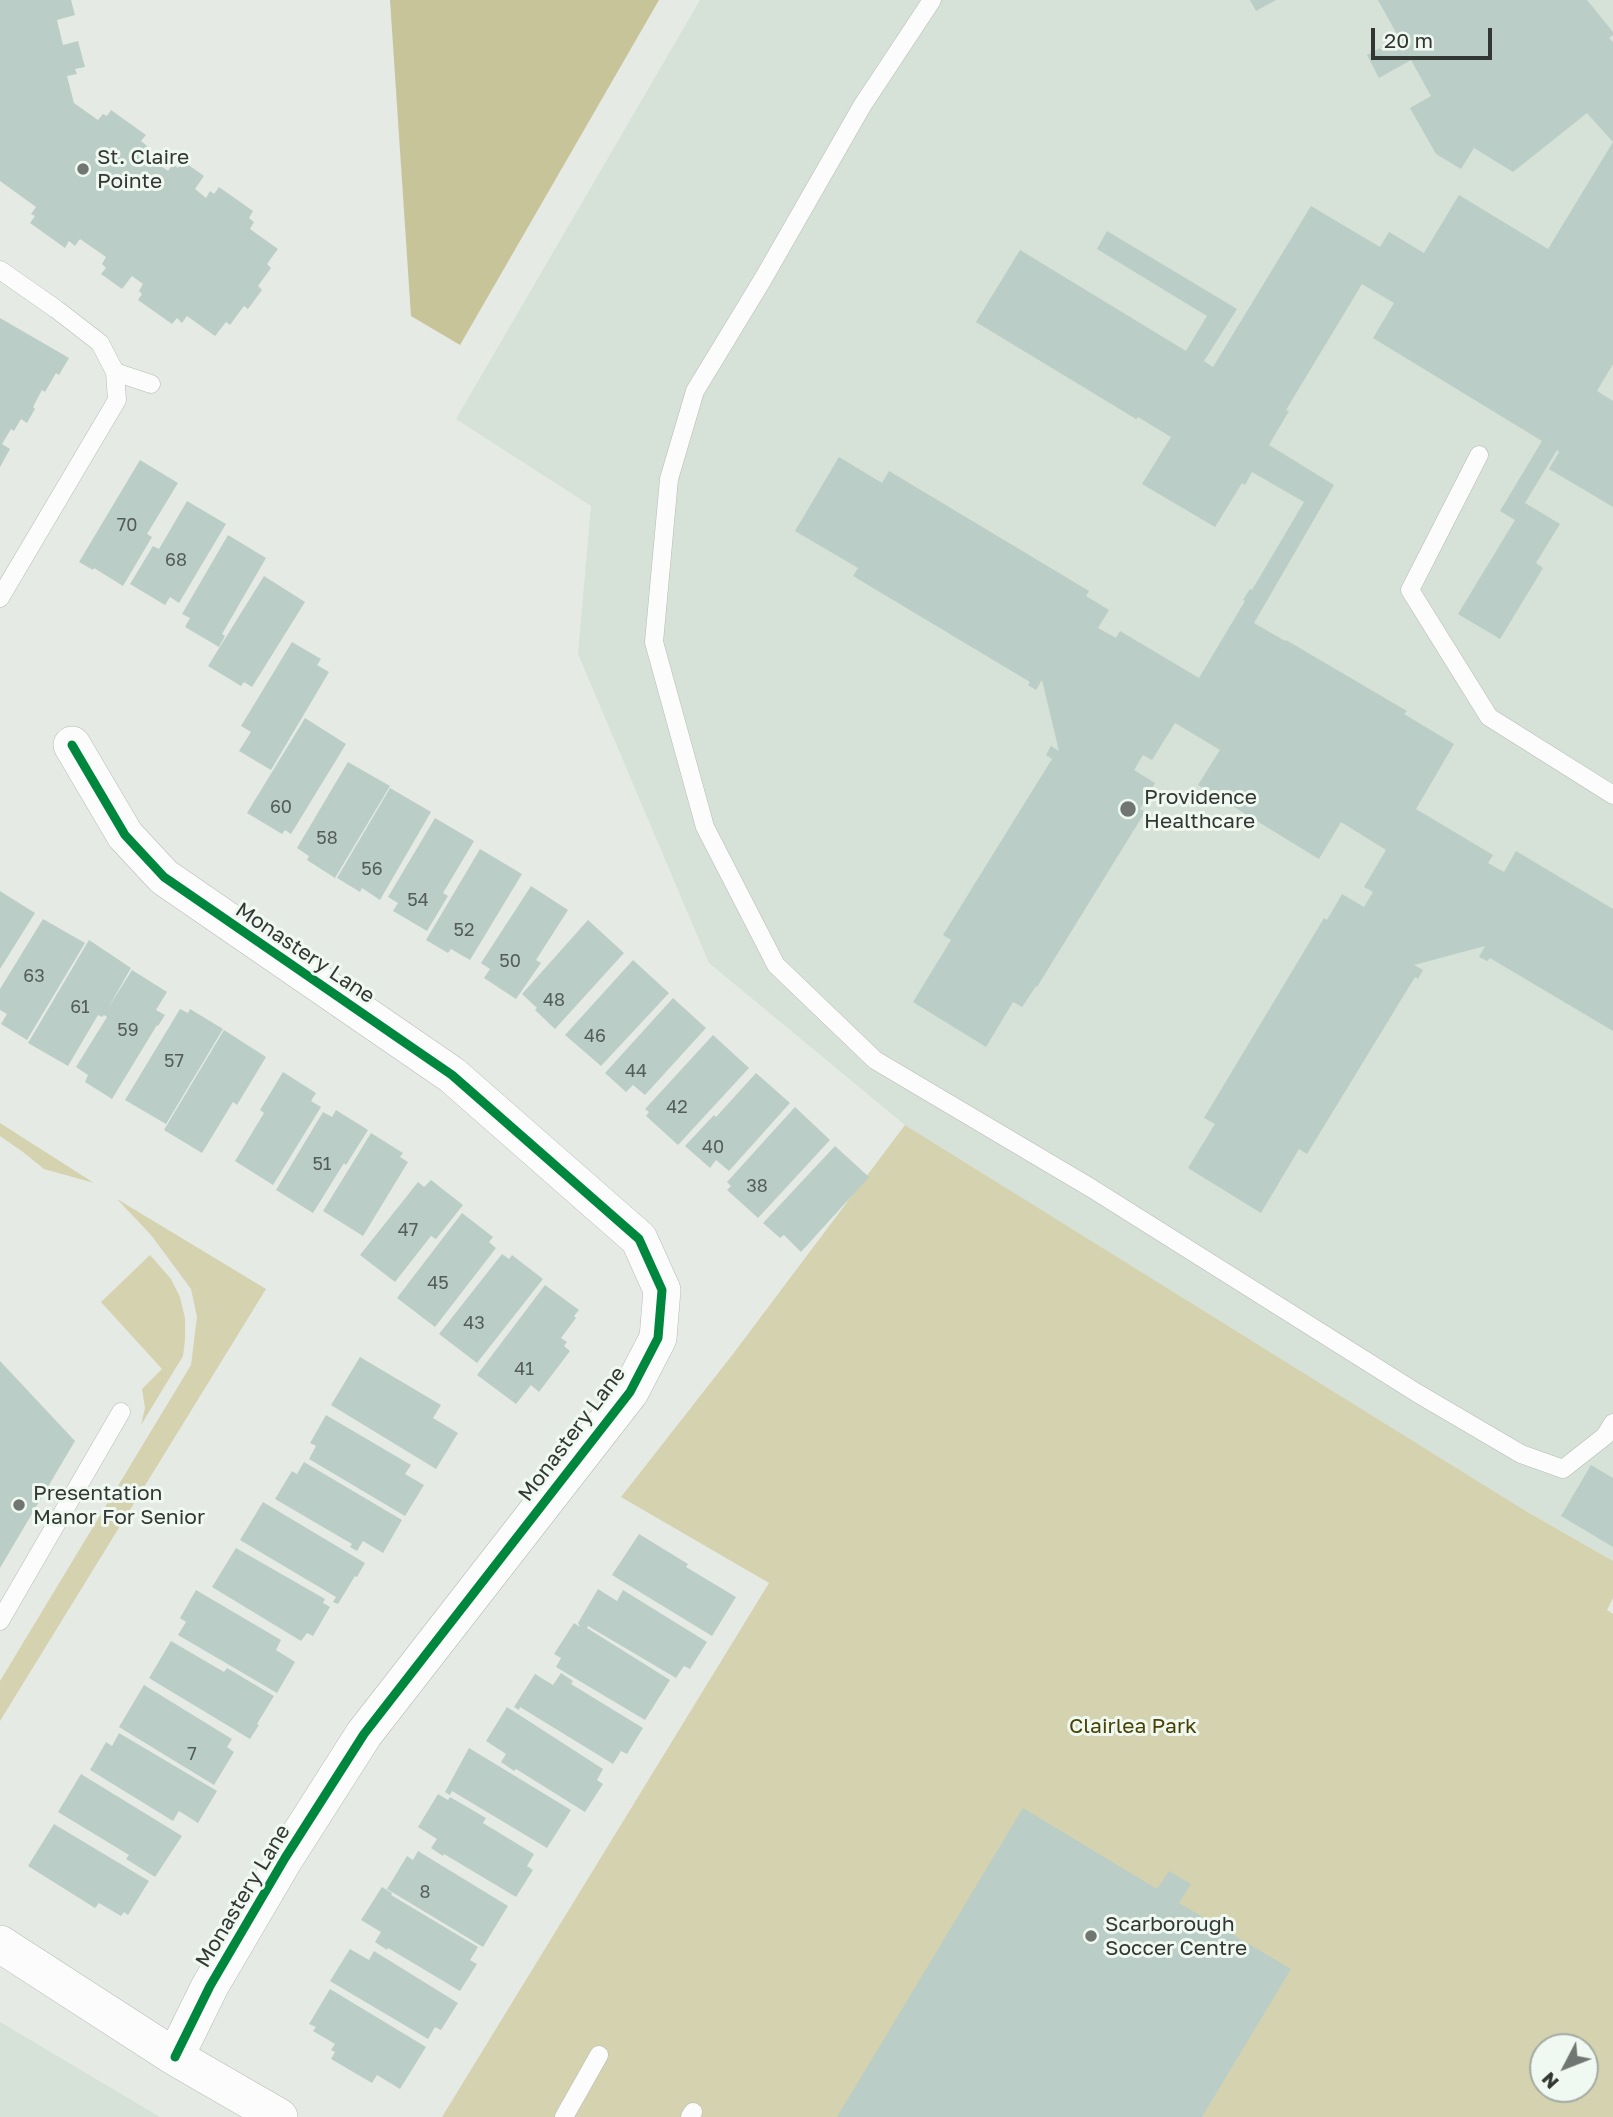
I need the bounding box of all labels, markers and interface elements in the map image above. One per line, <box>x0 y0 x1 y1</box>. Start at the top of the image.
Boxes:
scale bar <box>1375 14 1496 58</box>
text: 20 m <box>1384 27 1433 53</box>
place label: St. Claire Pointe <box>97 144 189 194</box>
marker: St. Claire Pointe <box>75 161 91 177</box>
house number: 70 <box>117 514 137 536</box>
house number: 68 <box>165 549 187 571</box>
place label: Providence Healthcare <box>1144 784 1257 834</box>
house number: 60 <box>270 796 292 818</box>
marker: Providence Healthcare <box>1118 799 1138 819</box>
house number: 58 <box>316 827 338 849</box>
house number: 56 <box>361 858 383 880</box>
house number: 54 <box>407 889 429 911</box>
street label: Monastery Lane <box>231 897 379 1009</box>
house number: 52 <box>454 919 474 941</box>
house number: 50 <box>499 950 521 972</box>
house number: 63 <box>23 965 45 987</box>
house number: 48 <box>543 989 565 1011</box>
house number: 61 <box>70 996 90 1018</box>
house number: 59 <box>117 1019 139 1041</box>
house number: 46 <box>584 1025 606 1047</box>
house number: 57 <box>164 1050 184 1072</box>
house number: 44 <box>625 1060 647 1082</box>
house number: 42 <box>666 1096 688 1118</box>
house number: 40 <box>702 1136 724 1158</box>
house number: 51 <box>312 1153 332 1175</box>
house number: 38 <box>746 1175 768 1197</box>
house number: 47 <box>398 1219 418 1241</box>
house number: 45 <box>427 1272 449 1294</box>
house number: 43 <box>463 1312 485 1334</box>
house number: 41 <box>514 1358 534 1380</box>
street label: Monastery Lane <box>513 1362 631 1506</box>
place label: Presentation Manor For Senior <box>33 1480 205 1530</box>
marker: Presentation Manor For Senior <box>11 1497 27 1513</box>
park label: Clairlea Park <box>1069 1713 1197 1739</box>
house number: 7 <box>187 1743 197 1765</box>
street label: Monastery Lane <box>190 1820 296 1972</box>
house number: 8 <box>420 1881 430 1903</box>
place label: Scarborough Soccer Centre <box>1105 1911 1247 1961</box>
marker: Scarborough Soccer Centre <box>1083 1928 1099 1944</box>
north arrow <box>1529 2033 1599 2103</box>
text: N <box>1536 2068 1563 2094</box>

